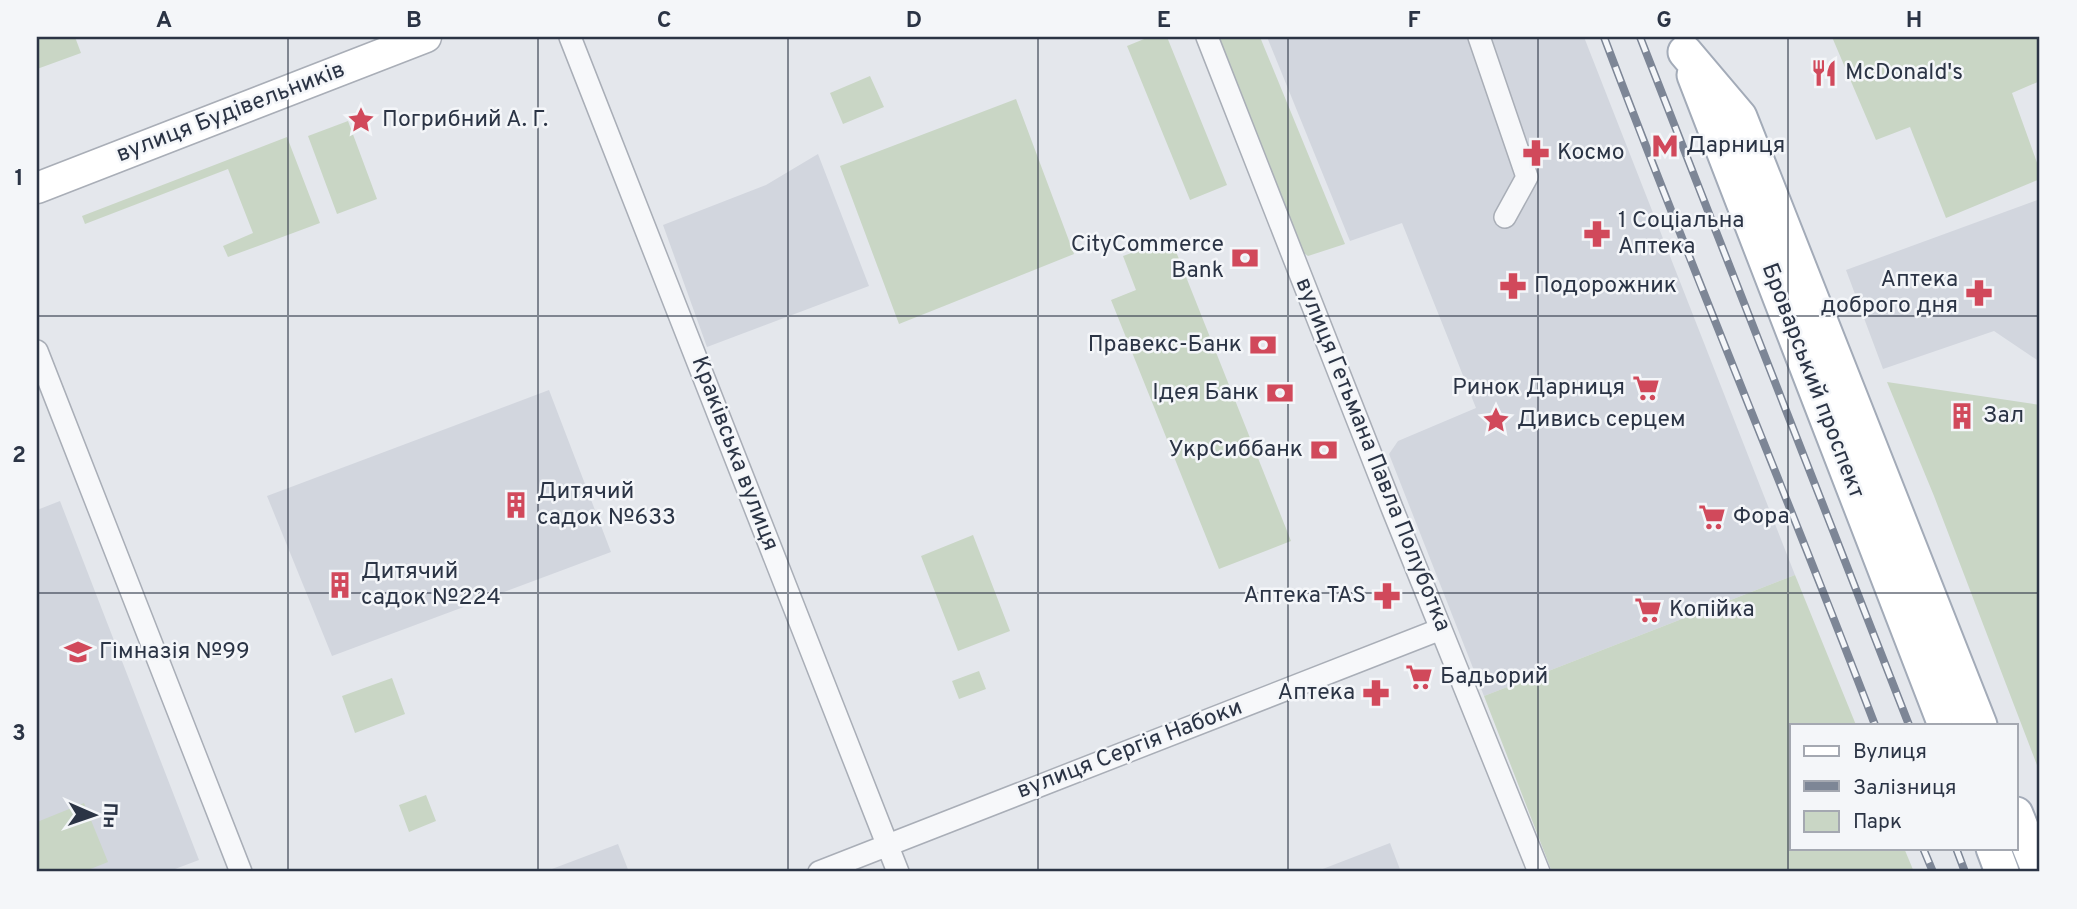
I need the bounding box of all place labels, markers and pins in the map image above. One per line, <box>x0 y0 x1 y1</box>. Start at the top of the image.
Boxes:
restaurant icon: McDonald's <box>1809 58 1839 88</box>
place label: McDonald's <box>1845 59 1963 88</box>
place icon: Погрибний А. Г. <box>346 105 376 135</box>
place label: Погрибний А. Г. <box>382 106 548 135</box>
metro station icon: Дарниця <box>1650 131 1680 161</box>
place label: Дарниця <box>1686 132 1785 161</box>
pharmacy icon: Космо <box>1521 138 1551 168</box>
place label: Космо <box>1557 139 1625 168</box>
place label: 1 Соціальна Аптека <box>1618 207 1744 262</box>
pharmacy icon: 1 Соціальна Аптека <box>1582 219 1612 249</box>
place label: CityCommerce Bank <box>1071 231 1224 286</box>
bank icon: CityCommerce Bank <box>1230 243 1260 273</box>
place label: Аптека доброго дня <box>1821 266 1958 321</box>
pharmacy icon: Подорожник <box>1498 271 1528 301</box>
place label: Подорожник <box>1534 272 1677 301</box>
pharmacy icon: Аптека доброго дня <box>1964 278 1994 308</box>
bank icon: Правекс-Банк <box>1248 330 1278 360</box>
place label: Правекс-Банк <box>1088 331 1242 360</box>
supermarket icon: Ринок Дарниця <box>1631 373 1661 403</box>
place label: Ринок Дарниця <box>1452 374 1625 403</box>
bank icon: Ідея Банк <box>1265 378 1295 408</box>
place label: Ідея Банк <box>1152 379 1259 408</box>
building icon: Зал <box>1947 401 1977 431</box>
place label: Зал <box>1983 402 2024 431</box>
place icon: Дивись серцем <box>1481 405 1511 435</box>
place label: Дивись серцем <box>1517 406 1685 435</box>
bank icon: УкрСиббанк <box>1309 435 1339 465</box>
place label: УкрСиббанк <box>1169 436 1303 465</box>
place label: Дитячий садок №633 <box>537 478 676 533</box>
building icon: Дитячий садок №633 <box>501 490 531 520</box>
supermarket icon: Фора <box>1697 502 1727 532</box>
place label: Фора <box>1733 503 1790 532</box>
place label: Дитячий садок №224 <box>361 558 501 613</box>
building icon: Дитячий садок №224 <box>325 570 355 600</box>
pharmacy icon: Аптека TAS <box>1372 581 1402 611</box>
place label: Аптека TAS <box>1244 582 1366 611</box>
supermarket icon: Копійка <box>1633 595 1663 625</box>
place label: Копійка <box>1669 596 1755 625</box>
school or university icon: Гімназія №99 <box>63 637 93 667</box>
place label: Гімназія №99 <box>99 638 250 667</box>
supermarket icon: Бадьорий <box>1404 662 1434 692</box>
place label: Бадьорий <box>1440 663 1548 692</box>
pharmacy icon: Аптека <box>1361 678 1391 708</box>
place label: Аптека <box>1278 679 1355 708</box>

